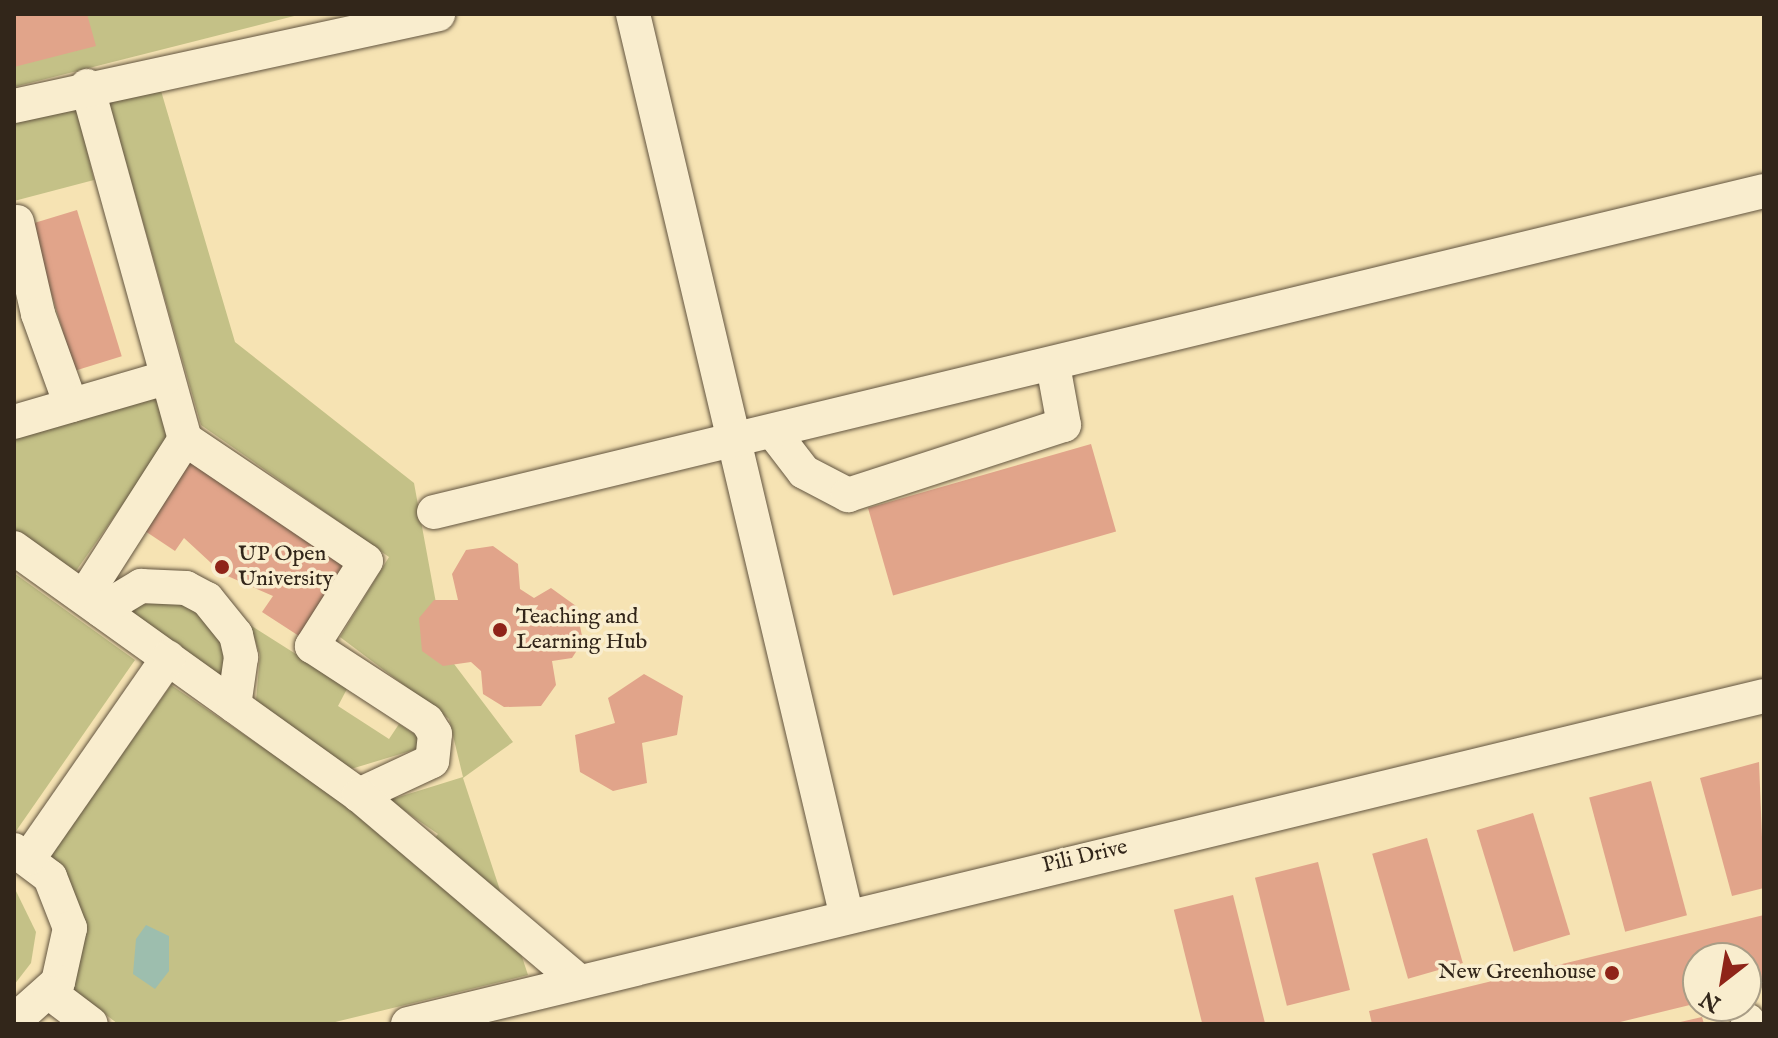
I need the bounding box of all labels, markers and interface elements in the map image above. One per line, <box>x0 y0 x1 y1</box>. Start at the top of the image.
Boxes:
place label: UP Open University <box>238 541 333 592</box>
marker: UP Open University <box>213 558 231 576</box>
place label: Teaching and Learning Hub <box>516 604 647 656</box>
marker: Teaching and Learning Hub <box>491 621 509 639</box>
street label: Pili Drive <box>1040 834 1130 880</box>
north arrow <box>1682 942 1762 1022</box>
place label: New Greenhouse <box>1438 960 1596 986</box>
marker: New Greenhouse <box>1603 964 1621 982</box>
text: N <box>1695 984 1726 1018</box>

